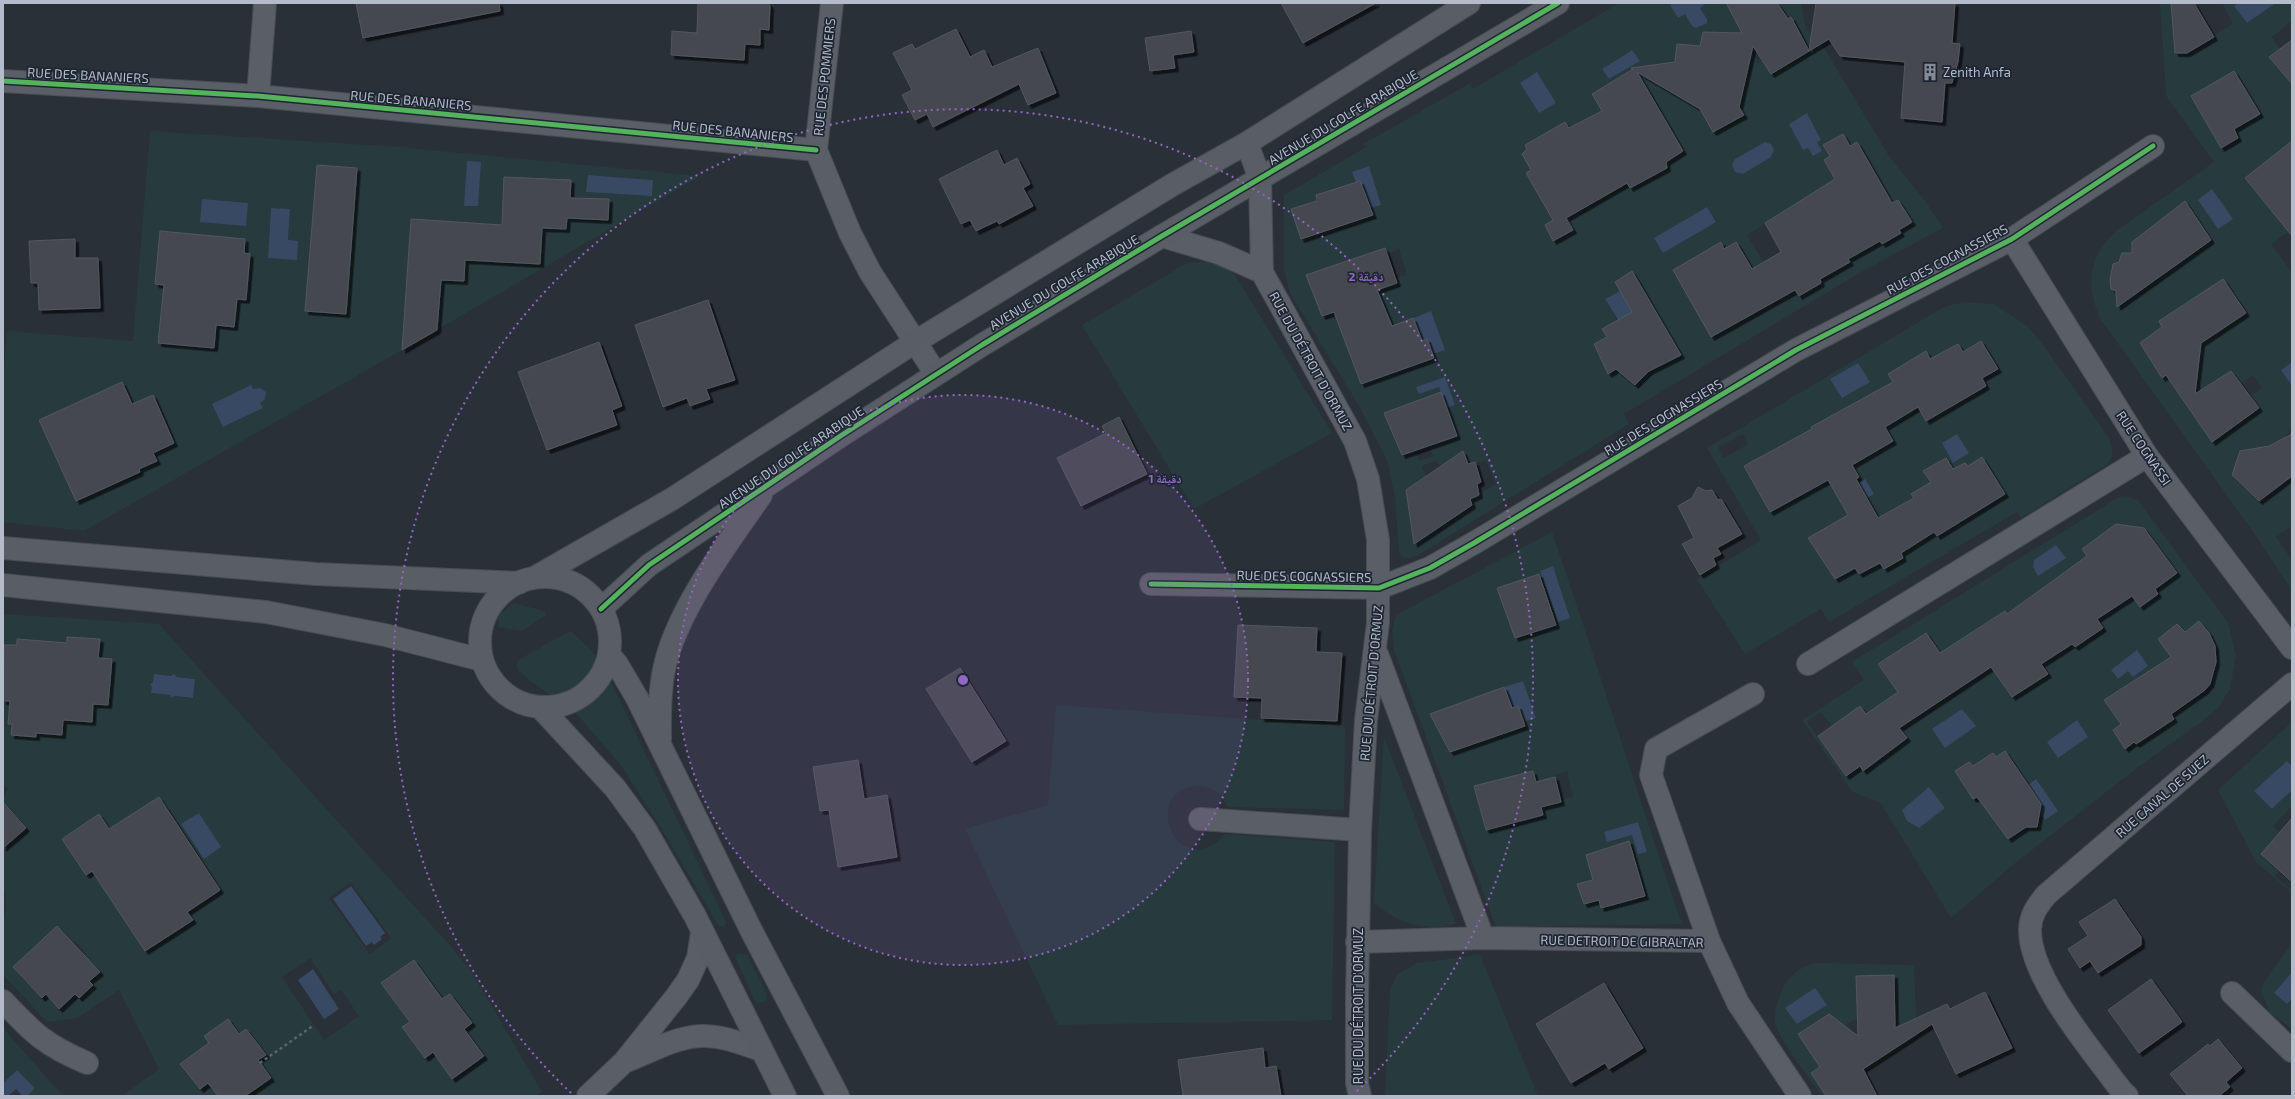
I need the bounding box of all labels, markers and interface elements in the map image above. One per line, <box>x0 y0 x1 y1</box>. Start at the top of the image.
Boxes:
street label: RUE DES POMMIERS <box>810 17 838 137</box>
building icon: Zenith Anfa <box>1920 62 1940 82</box>
street label: RUE DES BANANIERS <box>27 64 149 86</box>
place label: Zenith Anfa <box>1943 64 2011 80</box>
street label: AVENUE DU GOLFE ARABIQUE <box>1265 66 1421 168</box>
street label: RUE DES BANANIERS <box>350 87 472 113</box>
street label: RUE DES BANANIERS <box>672 117 794 145</box>
street label: RUE DES COGNASSIERS <box>1884 220 2010 298</box>
street label: AVENUE DU GOLFE ARABIQUE <box>986 231 1142 333</box>
text: 2 دقيقة <box>1349 269 1383 284</box>
street label: RUE DU DÉTROIT D'ORMUZ <box>1266 288 1357 433</box>
street label: RUE DES COGNASSIERS <box>1601 375 1725 459</box>
street label: AVENUE DU GOLFE ARABIQUE <box>715 402 867 512</box>
street label: RUE COGNASSI <box>2113 408 2175 488</box>
text: 1 دقيقة <box>1149 471 1181 486</box>
street label: RUE DES COGNASSIERS <box>1236 567 1372 585</box>
street label: RUE DU DÉTROIT D'ORMUZ <box>1355 604 1386 762</box>
centre of rings <box>956 673 970 687</box>
street label: RUE CANAL DE SUEZ <box>2112 751 2212 841</box>
street label: RUE DU DÉTROIT D'ORMUZ <box>1349 928 1366 1084</box>
street label: RUE DETROIT DE GIBRALTAR <box>1540 932 1704 950</box>

